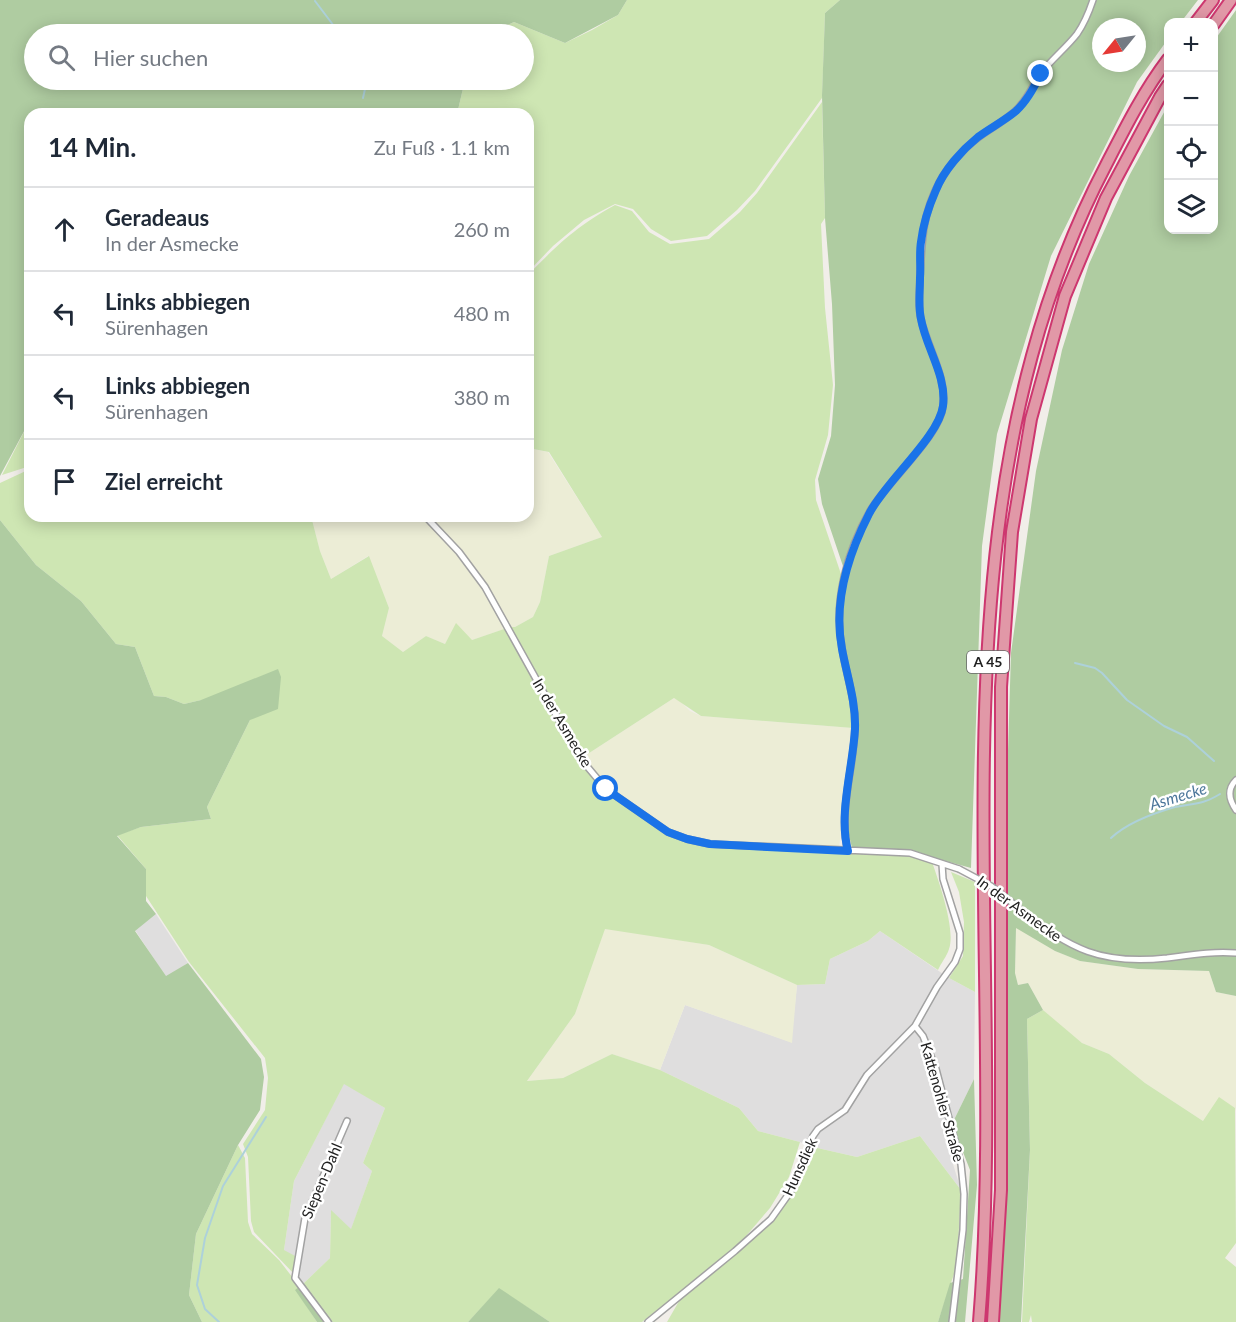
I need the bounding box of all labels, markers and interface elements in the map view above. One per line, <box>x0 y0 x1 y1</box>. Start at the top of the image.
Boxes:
north arrow <box>1092 18 1146 72</box>
map controls <box>1164 18 1218 234</box>
button: + <box>1164 18 1218 72</box>
search box <box>24 24 534 90</box>
icon: search <box>45 41 78 74</box>
text: Hier suchen <box>93 44 208 71</box>
route end <box>1027 60 1053 86</box>
button: − <box>1164 72 1218 126</box>
button: locate <box>1164 126 1218 180</box>
text: 14 Min. <box>48 131 136 163</box>
text: Zu Fuß · 1.1 km <box>374 135 510 159</box>
button: layers <box>1164 180 1218 234</box>
text: Geradeaus <box>105 204 209 231</box>
icon: ahead <box>48 213 81 246</box>
text: 260 m <box>454 217 510 241</box>
text: In der Asmecke <box>105 231 239 255</box>
text: Links abbiegen <box>105 288 250 315</box>
icon: left <box>48 297 81 330</box>
text: 480 m <box>454 301 510 325</box>
text: Sürenhagen <box>105 315 208 339</box>
text: Links abbiegen <box>105 372 250 399</box>
icon: left <box>48 381 81 414</box>
text: 380 m <box>454 385 510 409</box>
text: Sürenhagen <box>105 399 208 423</box>
icon: arrive <box>48 465 81 498</box>
text: Ziel erreicht <box>105 468 223 495</box>
road number: A 45 <box>967 651 1009 673</box>
street label: In der Asmecke <box>529 675 596 770</box>
route start <box>592 775 618 801</box>
water label: Asmecke <box>1146 778 1209 813</box>
street label: In der Asmecke <box>974 871 1066 945</box>
street label: Kattenohler Straße <box>917 1040 969 1164</box>
street label: Hunsdiek <box>778 1134 821 1199</box>
street label: Siepen-Dahl <box>297 1140 345 1221</box>

